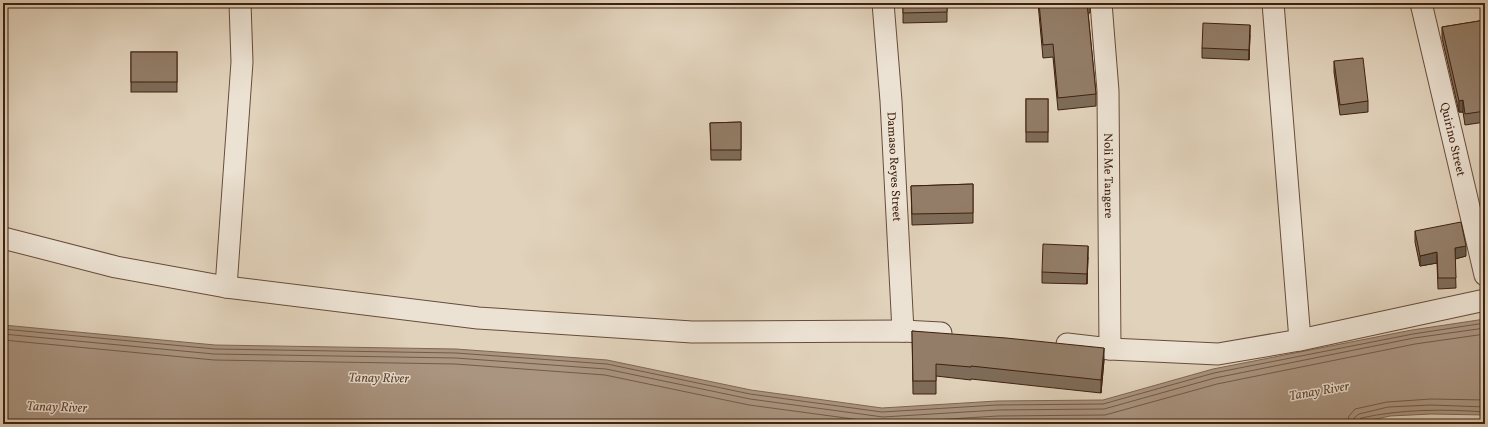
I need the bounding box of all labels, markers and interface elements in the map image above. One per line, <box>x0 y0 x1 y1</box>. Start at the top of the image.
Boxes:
street label: Quirino Street <box>1436 101 1469 178</box>
street label: Damaso Reyes Street <box>883 111 904 222</box>
street label: Noli Me Tangere <box>1099 133 1116 219</box>
water label: Tanay River <box>348 369 410 389</box>
water label: Tanay River <box>1288 378 1351 406</box>
water label: Tanay River <box>26 398 88 418</box>

